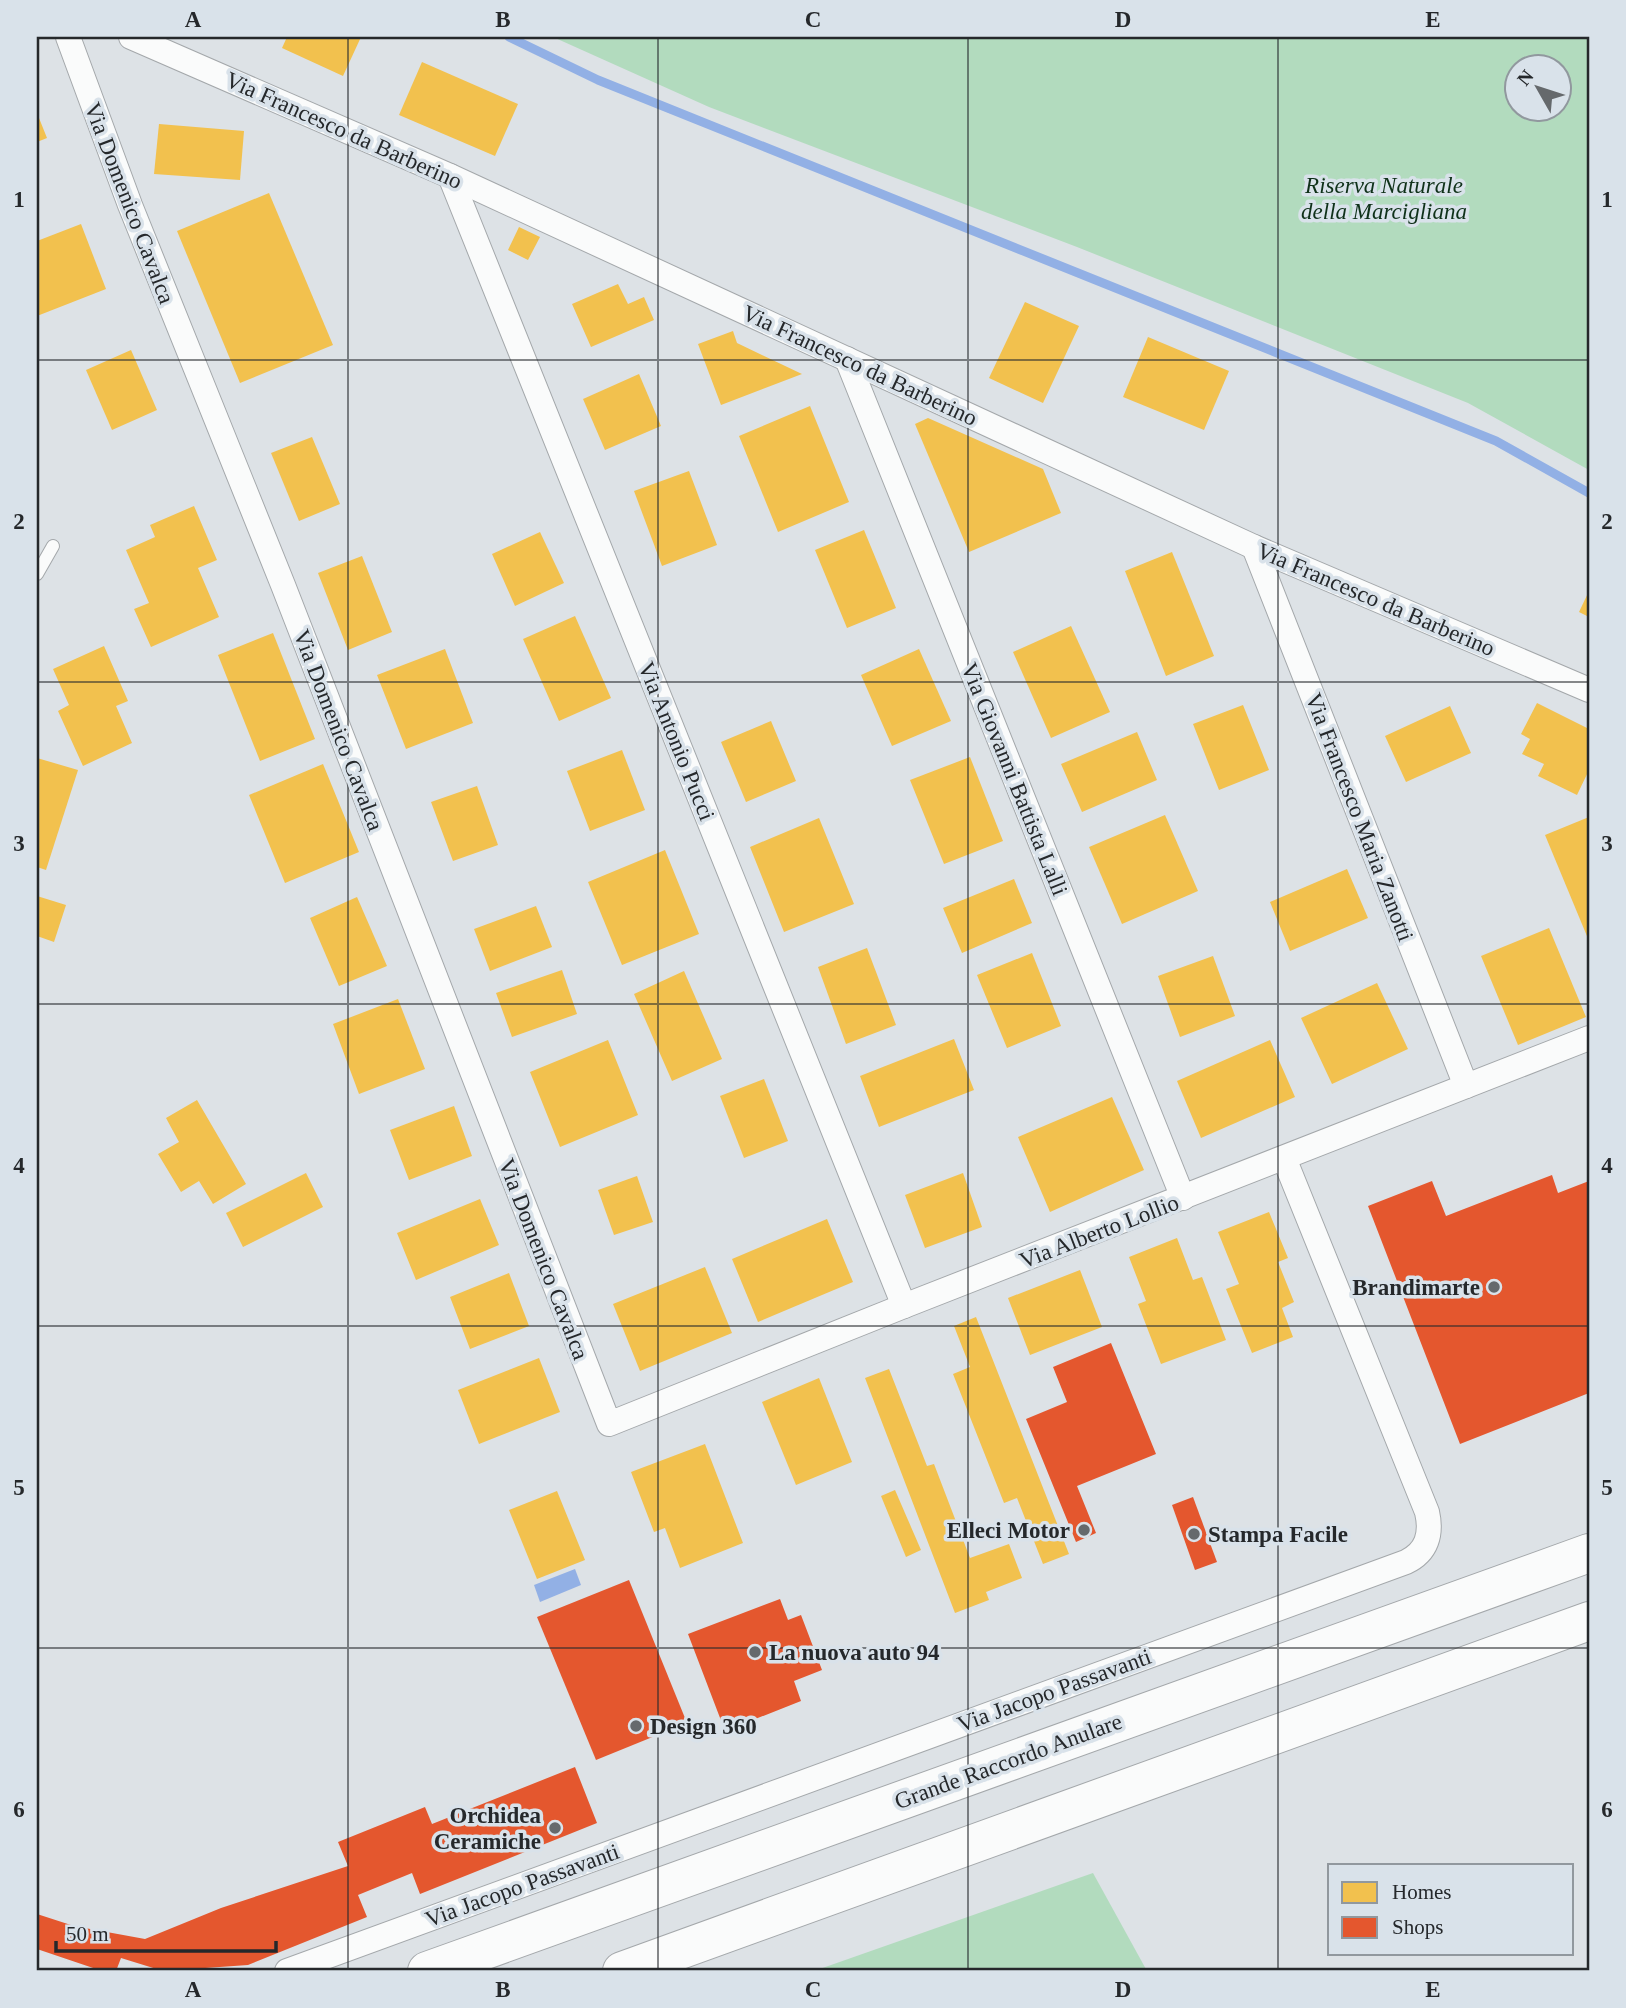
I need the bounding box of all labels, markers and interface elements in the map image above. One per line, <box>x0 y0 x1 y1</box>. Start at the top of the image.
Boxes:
text: A <box>185 7 202 32</box>
text: B <box>495 7 511 32</box>
text: C <box>805 7 821 32</box>
text: D <box>1115 7 1131 32</box>
text: E <box>1425 7 1441 32</box>
north arrow <box>1504 52 1574 122</box>
text: N <box>1513 65 1538 90</box>
street label: Via Francesco da Barberino <box>222 67 466 194</box>
street label: Via Domenico Cavalca <box>80 99 179 307</box>
park label: Riserva Naturale della Marcigliana <box>1301 173 1467 224</box>
text: 1 <box>13 187 25 212</box>
text: 1 <box>1601 187 1613 212</box>
street label: Via Francesco da Barberino <box>738 300 981 431</box>
text: 2 <box>13 509 25 534</box>
text: 2 <box>1601 509 1613 534</box>
street label: Via Francesco da Barberino <box>1253 538 1499 661</box>
street label: Via Domenico Cavalca <box>289 626 388 834</box>
street label: Via Antonio Pucci <box>633 658 720 824</box>
street label: Via Giovanni Battista Lalli <box>956 659 1073 899</box>
street label: Via Francesco Maria Zanotti <box>1301 690 1418 945</box>
text: 3 <box>13 831 25 856</box>
text: 3 <box>1601 831 1613 856</box>
text: 4 <box>13 1153 25 1178</box>
text: 4 <box>1601 1153 1613 1178</box>
street label: Via Domenico Cavalca <box>494 1155 593 1363</box>
street label: Via Alberto Lollio <box>1016 1190 1182 1273</box>
place label: Brandimarte <box>1352 1275 1480 1300</box>
marker: Brandimarte <box>1486 1279 1502 1295</box>
text: 5 <box>13 1475 25 1500</box>
text: 5 <box>1601 1475 1613 1500</box>
place label: Elleci Motor <box>947 1518 1070 1543</box>
marker: Elleci Motor <box>1076 1522 1092 1538</box>
place label: Stampa Facile <box>1208 1522 1348 1547</box>
marker: Stampa Facile <box>1186 1526 1202 1542</box>
place label: La nuova auto 94 <box>769 1640 940 1665</box>
marker: La nuova auto 94 <box>747 1644 763 1660</box>
street label: Via Jacopo Passavanti <box>954 1644 1154 1737</box>
street label: Grande Raccordo Anulare <box>891 1709 1125 1814</box>
place label: Design 360 <box>650 1714 757 1739</box>
marker: Design 360 <box>628 1718 644 1734</box>
text: 6 <box>13 1797 25 1822</box>
text: 6 <box>1601 1797 1613 1822</box>
place label: Orchidea Ceramiche <box>434 1803 541 1854</box>
marker: Orchidea Ceramiche <box>547 1820 563 1836</box>
street label: Via Jacopo Passavanti <box>422 1839 622 1932</box>
legend <box>1328 1864 1574 1955</box>
text: Homes <box>1392 1880 1452 1904</box>
scale bar <box>56 1910 276 1954</box>
text: Shops <box>1392 1915 1443 1939</box>
text: 50 m <box>66 1922 109 1946</box>
text: A <box>185 1977 202 2002</box>
text: B <box>495 1977 511 2002</box>
text: C <box>805 1977 821 2002</box>
text: D <box>1115 1977 1131 2002</box>
text: E <box>1425 1977 1441 2002</box>

